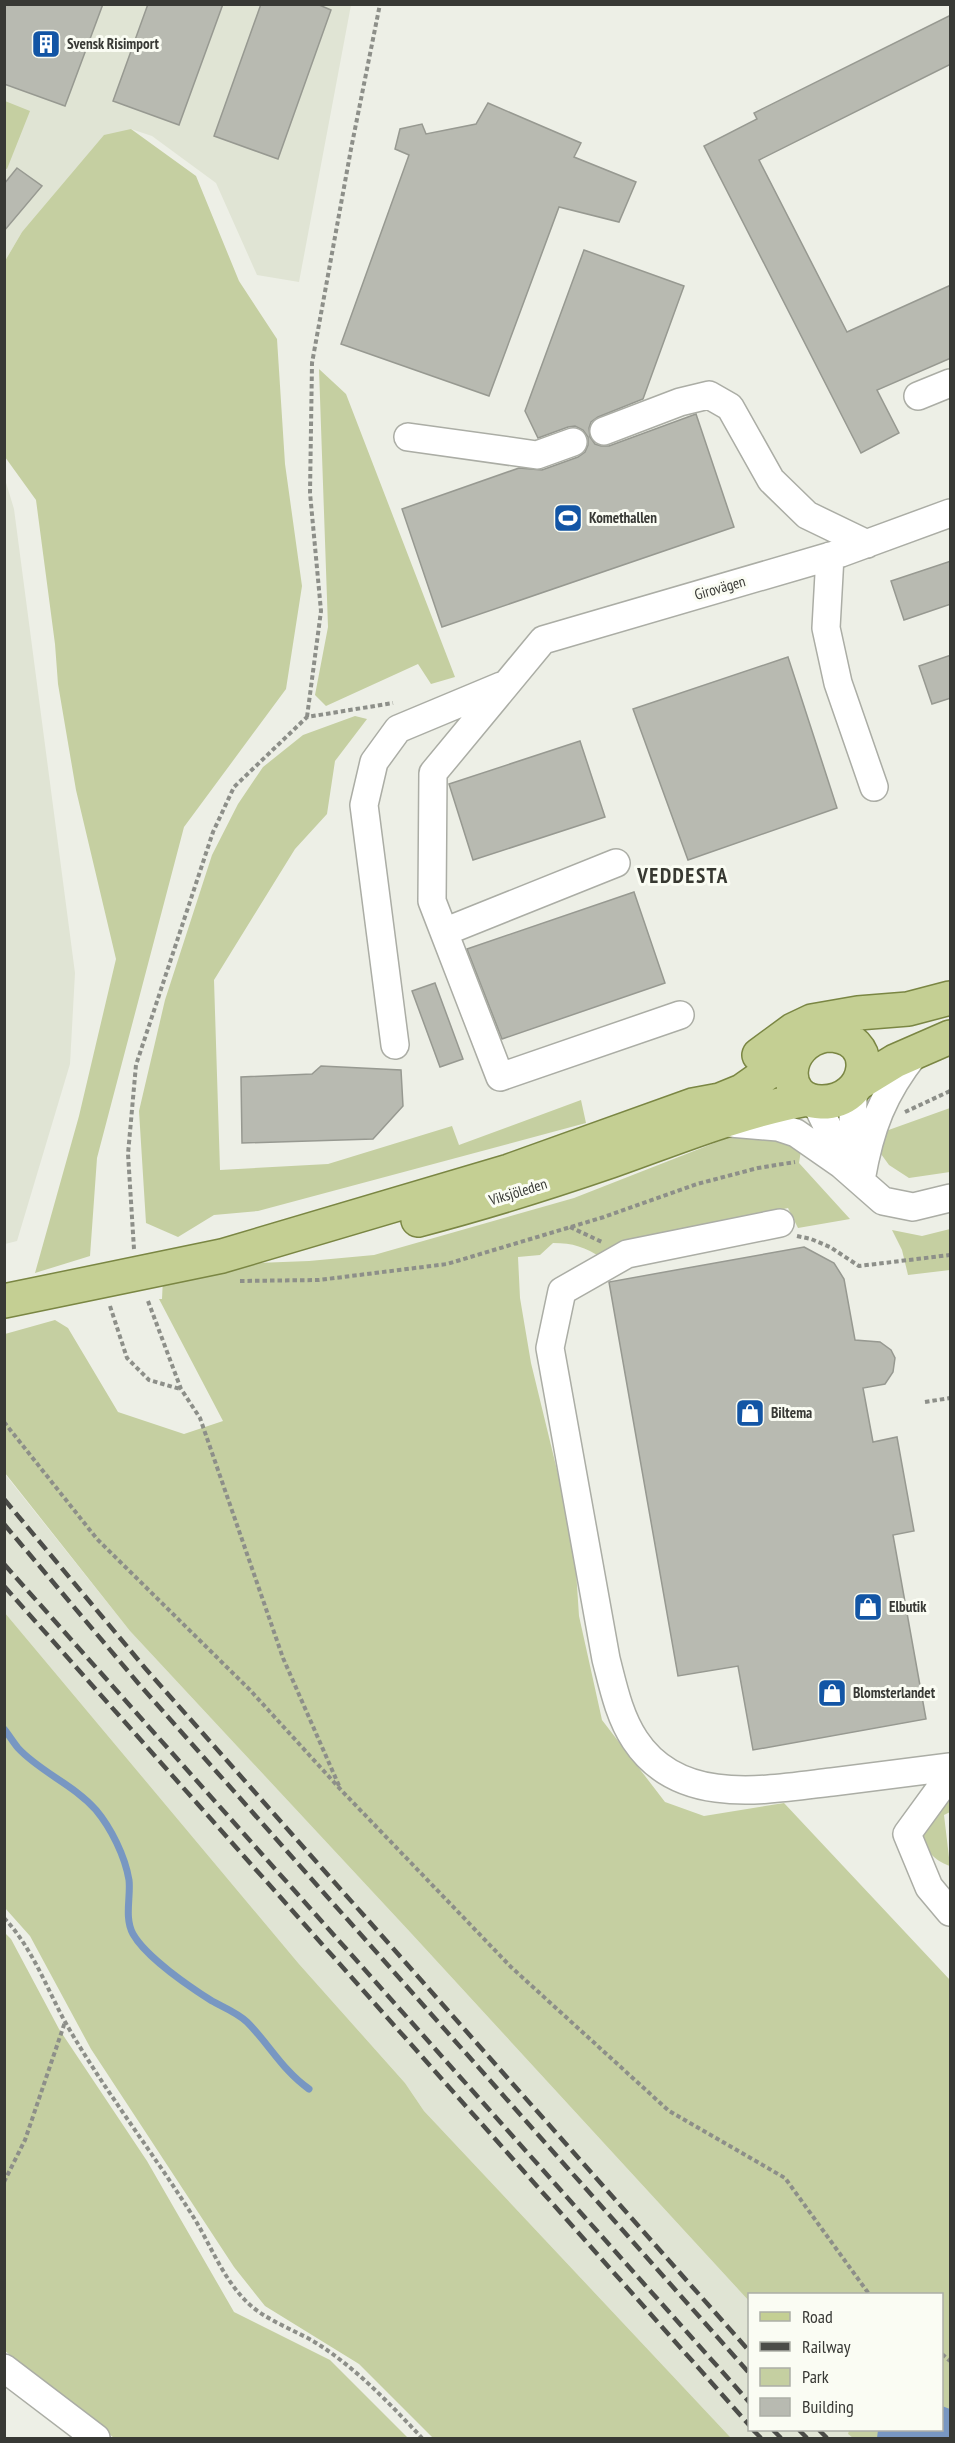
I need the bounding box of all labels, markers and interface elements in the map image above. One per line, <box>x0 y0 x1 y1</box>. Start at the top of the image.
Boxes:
building icon: Svensk Risimport <box>30 28 62 60</box>
place label: Svensk Risimport <box>67 34 159 53</box>
sports icon: Komethallen <box>552 502 584 534</box>
place label: Komethallen <box>589 508 657 527</box>
street label: Girovägen <box>692 571 748 604</box>
district label: VEDDESTA <box>636 862 729 889</box>
street label: Viksjöleden <box>486 1174 549 1210</box>
shop icon: Biltema <box>734 1397 766 1429</box>
place label: Biltema <box>771 1403 812 1422</box>
shop icon: Elbutik <box>852 1591 884 1623</box>
place label: Elbutik <box>889 1597 927 1616</box>
shop icon: Blomsterlandet <box>816 1677 848 1709</box>
place label: Blomsterlandet <box>853 1683 936 1702</box>
legend <box>748 2293 943 2431</box>
text: Road <box>802 2305 833 2328</box>
text: Railway <box>802 2335 851 2358</box>
text: Park <box>802 2365 829 2388</box>
text: Building <box>802 2395 854 2418</box>

